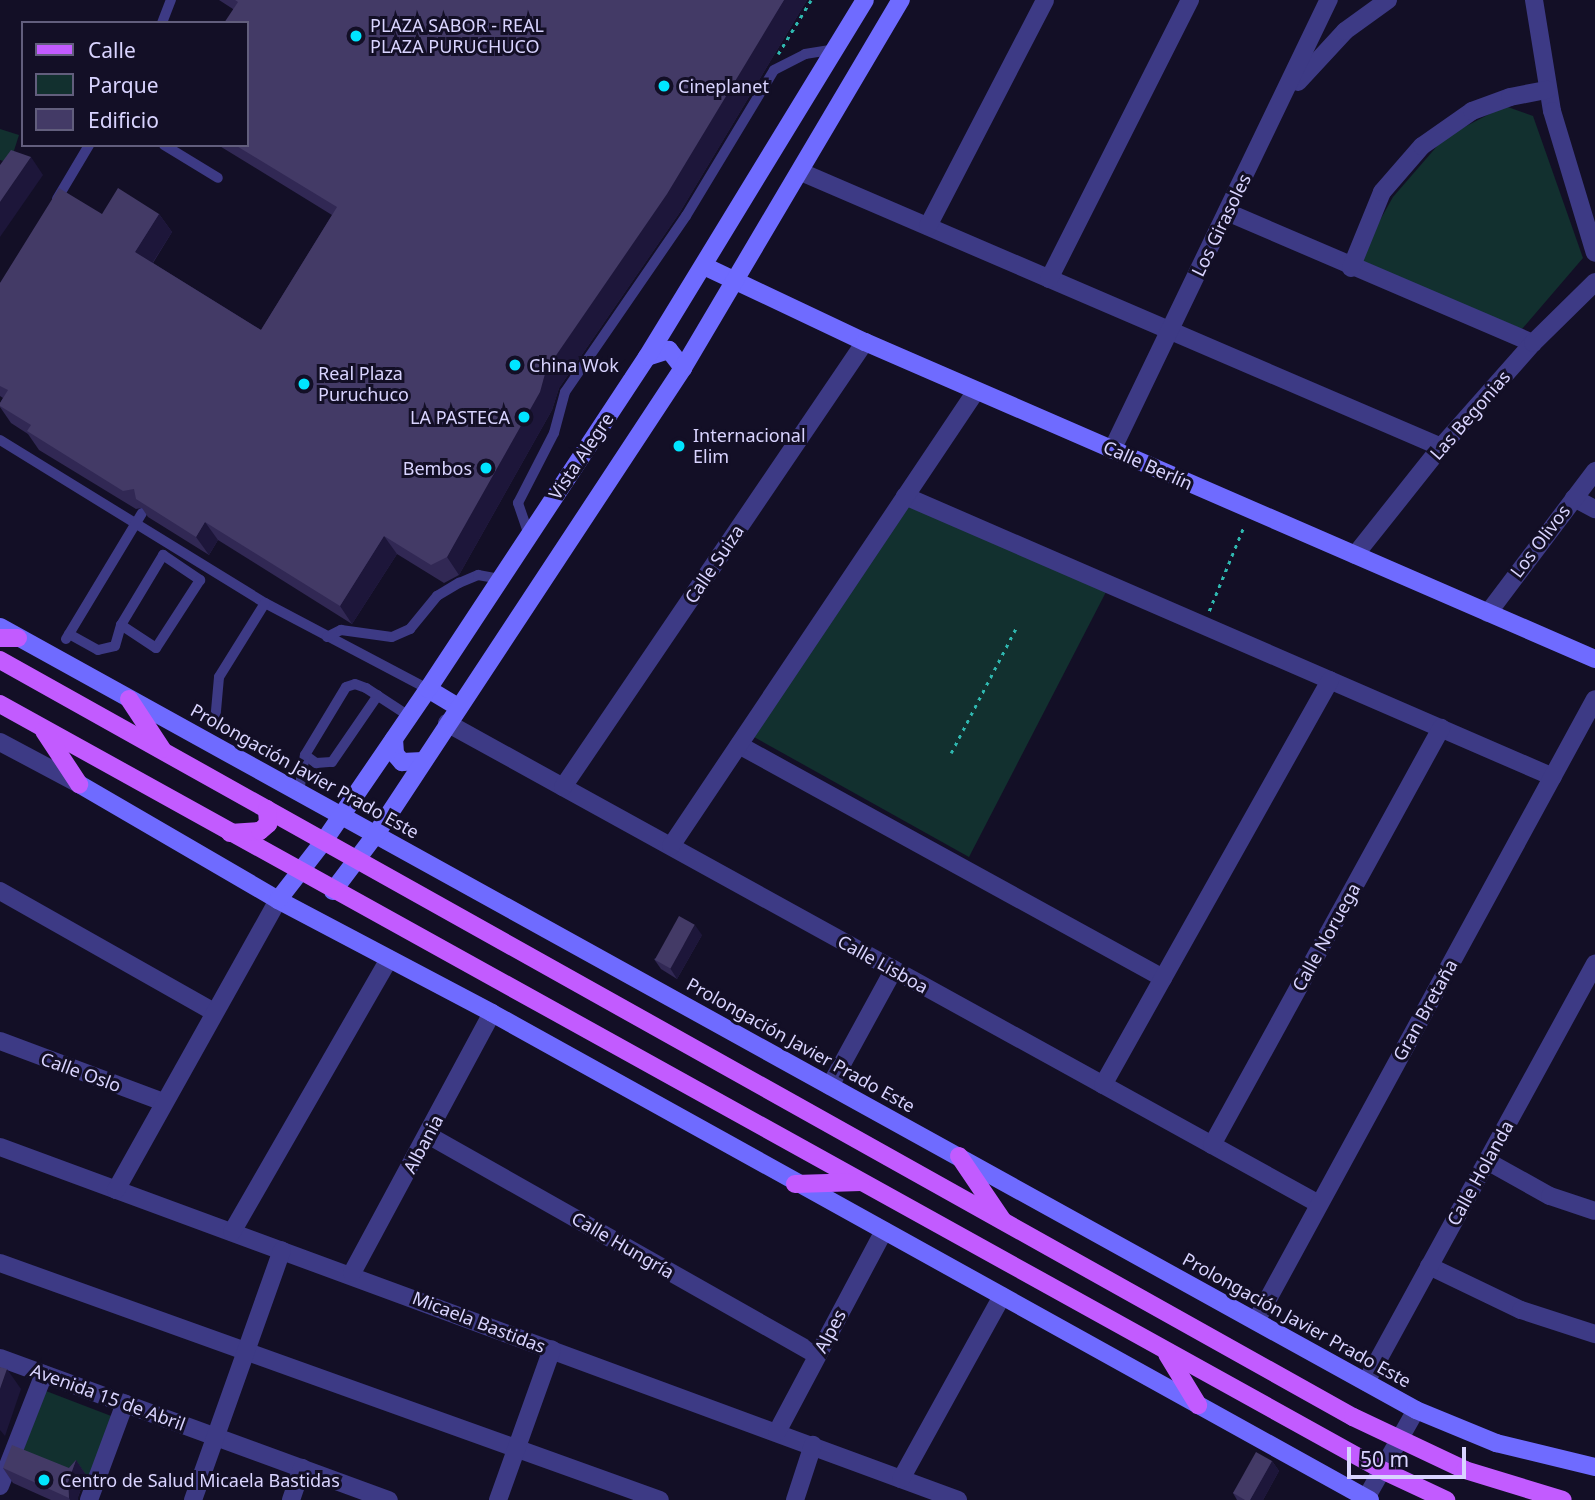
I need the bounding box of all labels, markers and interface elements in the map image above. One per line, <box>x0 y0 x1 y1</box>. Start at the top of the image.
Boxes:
place label: PLAZA SABOR - REAL PLAZA PURUCHUCO <box>370 15 544 58</box>
legend <box>21 21 248 147</box>
marker: PLAZA SABOR - REAL PLAZA PURUCHUCO <box>348 28 364 44</box>
text: Calle <box>88 36 136 64</box>
text: Parque <box>88 71 158 99</box>
place label: Cineplanet <box>678 75 769 97</box>
marker: Cineplanet <box>656 78 672 94</box>
text: Edificio <box>88 106 159 134</box>
street label: Los Girasoles <box>1187 170 1255 280</box>
place label: China Wok <box>529 354 619 376</box>
marker: China Wok <box>507 357 523 373</box>
place label: Real Plaza Puruchuco <box>318 363 409 406</box>
street label: Las Begonias <box>1425 366 1515 464</box>
marker: Real Plaza Puruchuco <box>296 376 312 392</box>
place label: LA PASTECA <box>410 406 510 428</box>
marker: LA PASTECA <box>516 409 532 425</box>
street label: Vista Alegre <box>544 409 618 503</box>
place label: Internacional Elim <box>693 425 806 467</box>
street label: Calle Berlín <box>1100 436 1196 494</box>
marker: Internacional Elim <box>671 438 687 454</box>
place label: Bembos <box>403 457 472 479</box>
marker: Bembos <box>478 460 494 476</box>
street label: Los Olivos <box>1506 500 1574 582</box>
street label: Calle Suiza <box>680 521 748 607</box>
street label: Prolongación Javier Prado Este <box>187 699 423 843</box>
street label: Calle Noruega <box>1287 879 1365 995</box>
street label: Calle Lisboa <box>834 930 932 998</box>
street label: Gran Bretaña <box>1388 955 1462 1065</box>
street label: Prolongación Javier Prado Este <box>683 973 919 1117</box>
street label: Calle Oslo <box>38 1048 124 1096</box>
street label: Albania <box>399 1111 447 1177</box>
street label: Calle Holanda <box>1442 1117 1518 1229</box>
street label: Calle Hungría <box>568 1207 678 1283</box>
street label: Prolongación Javier Prado Este <box>1179 1248 1415 1392</box>
street label: Micaela Bastidas <box>409 1287 549 1357</box>
street label: Alpes <box>810 1306 850 1356</box>
street label: Avenida 15 de Abril <box>28 1359 188 1435</box>
scale bar <box>1350 1434 1469 1478</box>
text: 50 m <box>1360 1445 1409 1473</box>
place label: Centro de Salud Micaela Bastidas <box>60 1469 340 1491</box>
marker: Centro de Salud Micaela Bastidas <box>34 1470 54 1490</box>

